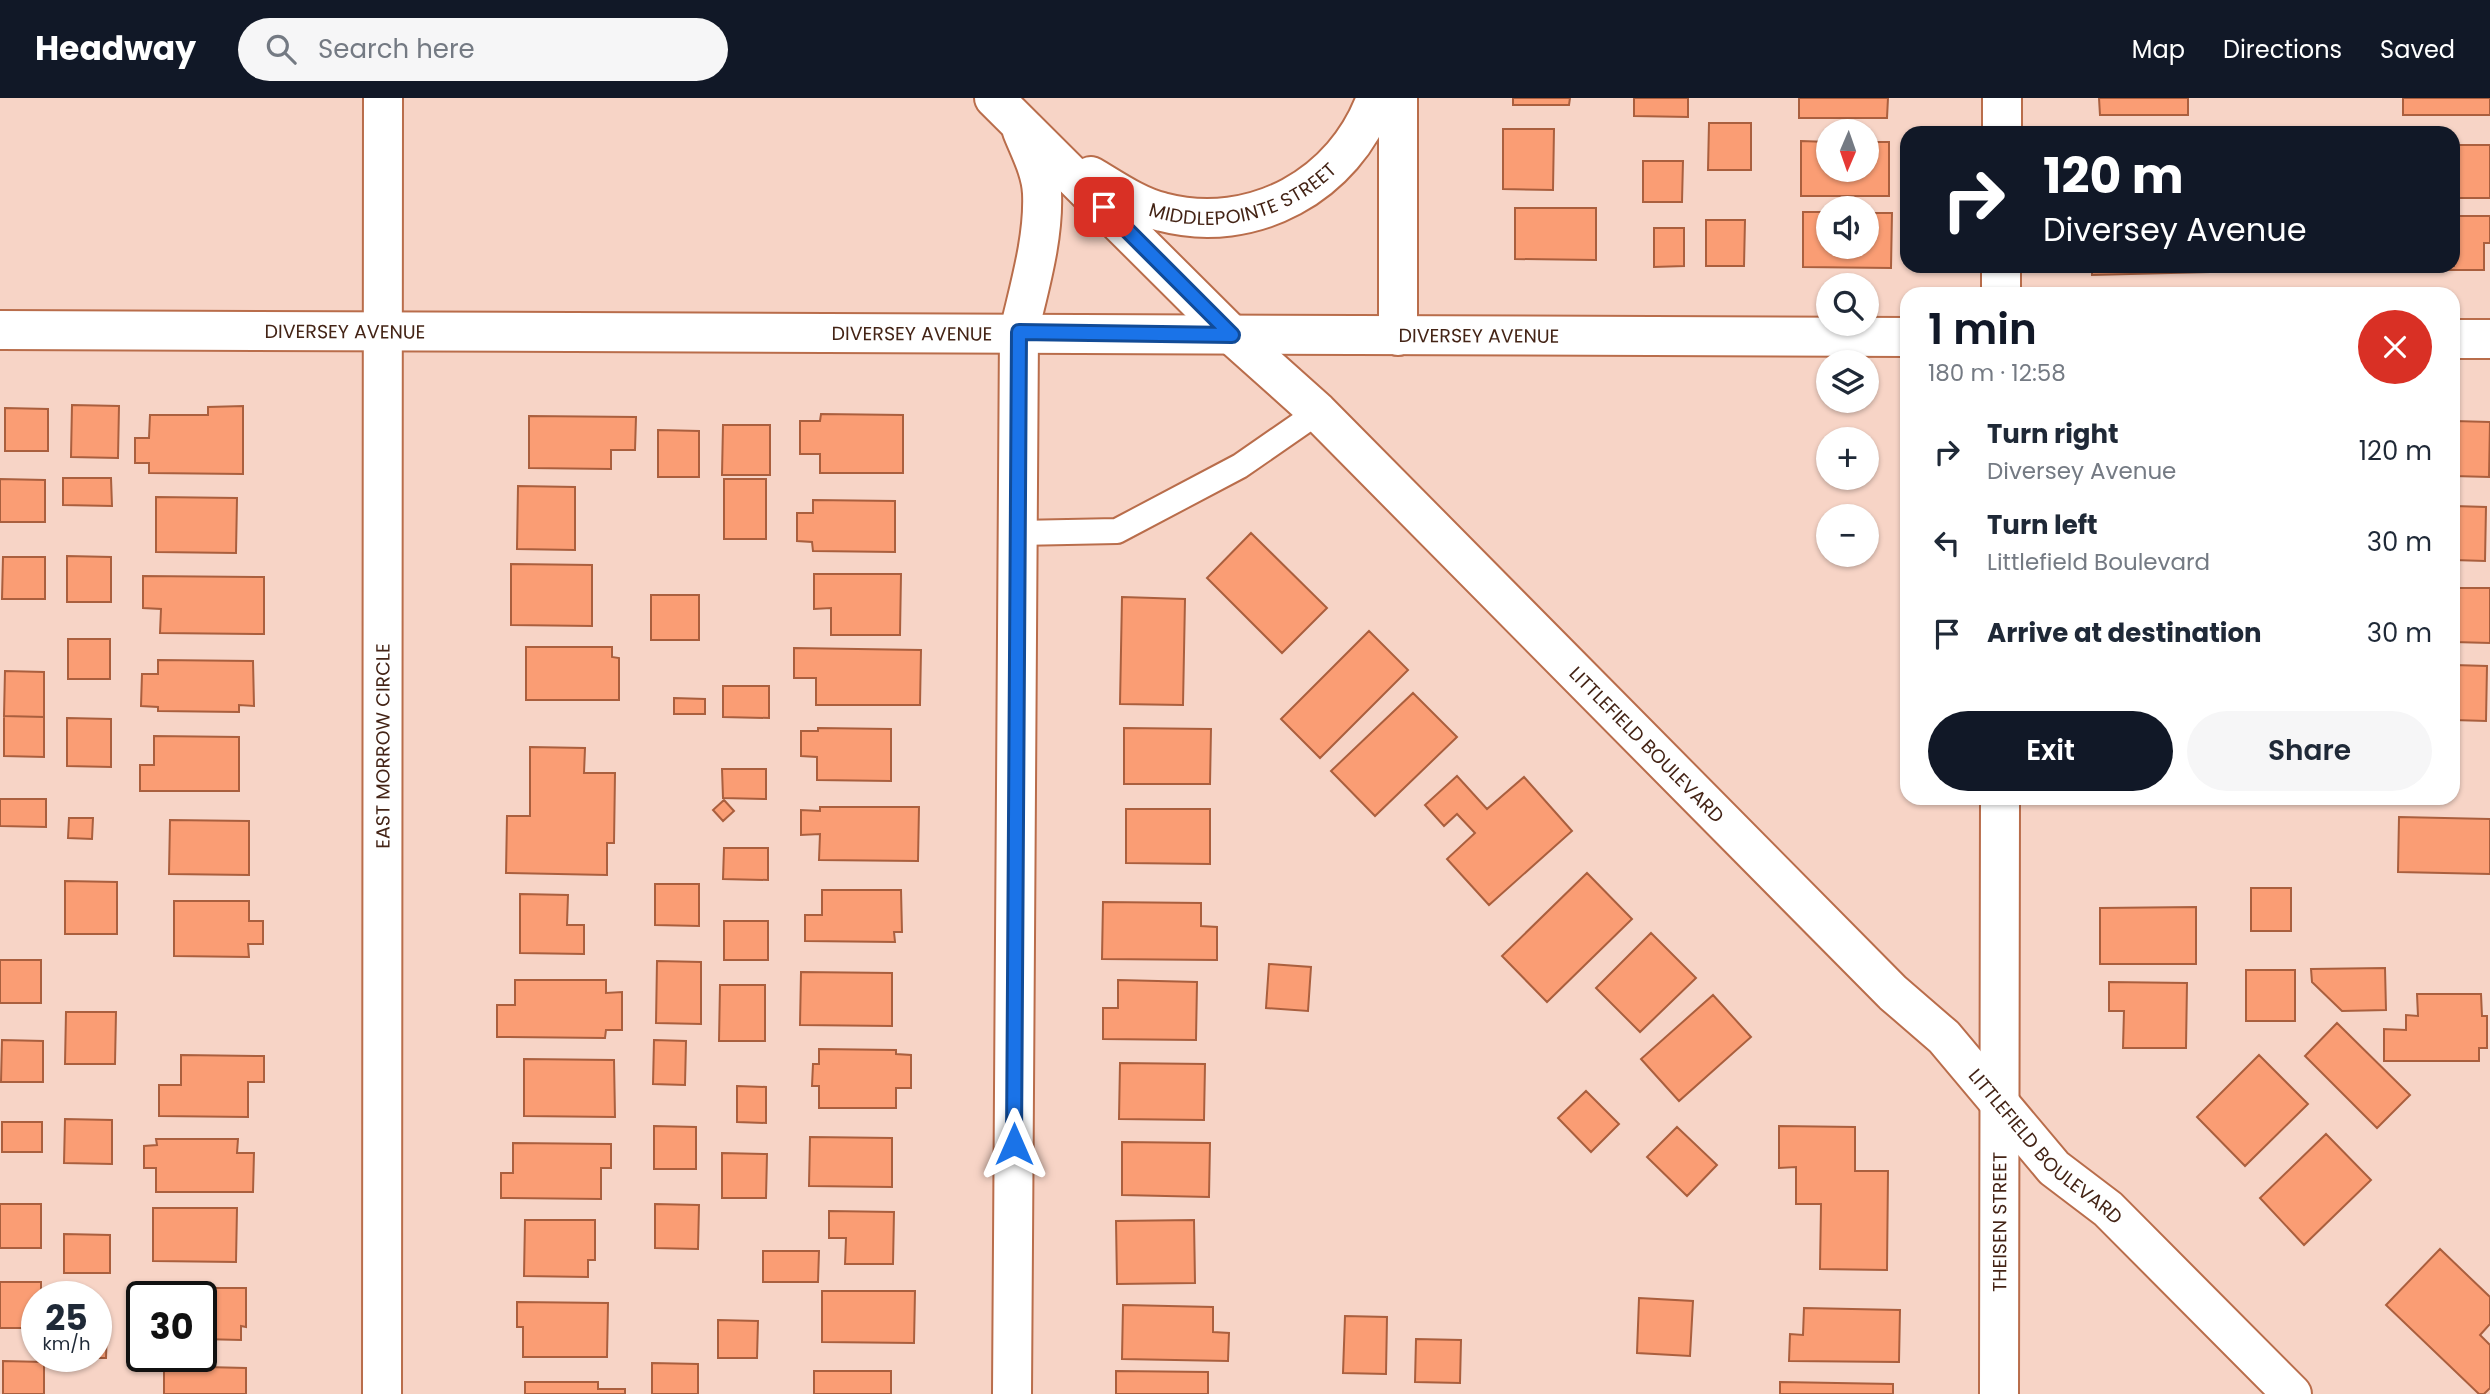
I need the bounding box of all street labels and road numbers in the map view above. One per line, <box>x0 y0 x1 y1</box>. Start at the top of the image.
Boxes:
street label: MIDDLEPOINTE STREET <box>1146 157 1342 232</box>
street label: DIVERSEY AVENUE <box>265 318 425 346</box>
street label: DIVERSEY AVENUE <box>832 320 992 348</box>
street label: DIVERSEY AVENUE <box>1399 322 1559 350</box>
street label: EAST MORROW CIRCLE <box>369 643 397 849</box>
street label: LITTLEFIELD BOULEVARD <box>1563 661 1730 829</box>
street label: LITTLEFIELD BOULEVARD <box>1962 1063 2129 1230</box>
street label: THEISEN STREET <box>1986 1152 2013 1292</box>

